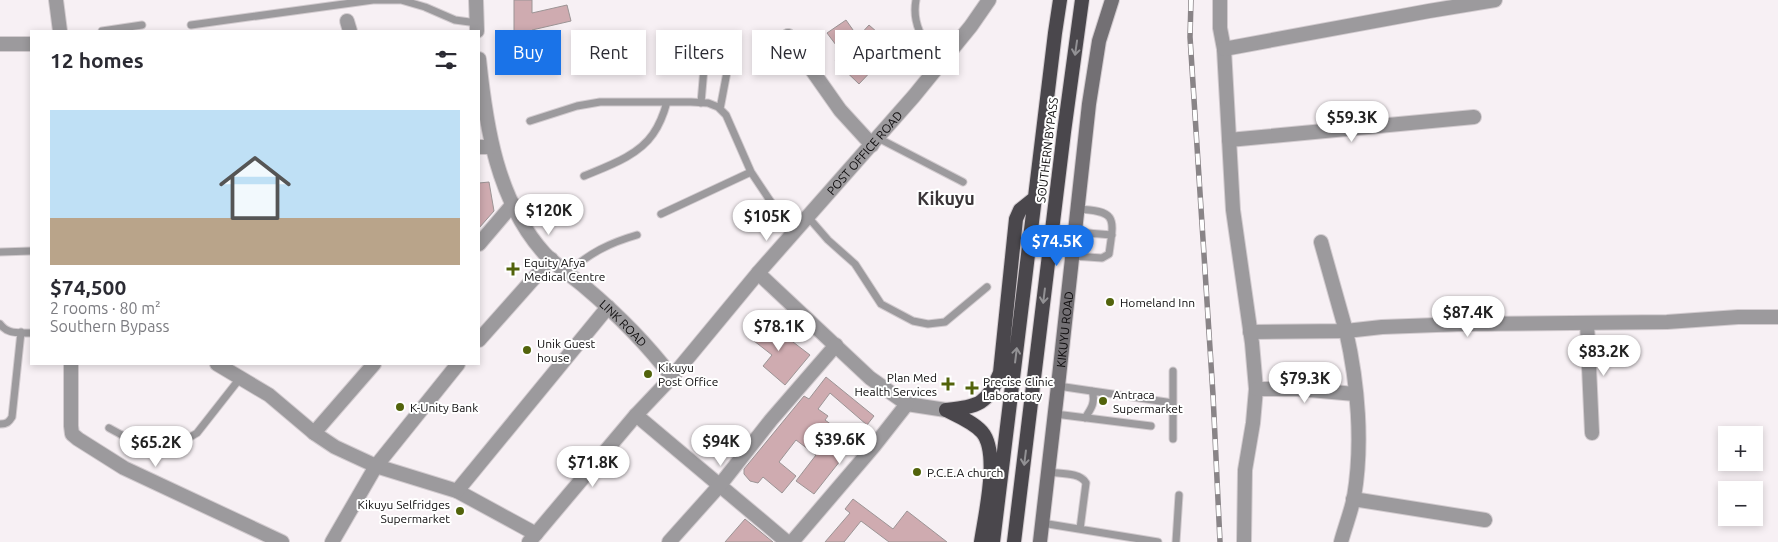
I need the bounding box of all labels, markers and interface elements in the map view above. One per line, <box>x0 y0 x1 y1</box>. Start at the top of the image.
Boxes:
chip: Buy <box>495 30 561 75</box>
chip: Rent <box>571 30 646 75</box>
chip: Filters <box>656 30 742 75</box>
chip: New <box>752 30 825 75</box>
chip: Apartment <box>835 30 959 75</box>
one-way arrow <box>1070 40 1080 56</box>
icon: filters <box>432 46 460 74</box>
text: 12 homes <box>50 48 144 72</box>
street label: SOUTHERN BYPASS <box>1034 97 1060 203</box>
pin: $59.3K <box>1311 100 1393 143</box>
street label: POST OFFICE ROAD <box>824 108 904 197</box>
text: $59.3K <box>1327 108 1377 126</box>
icon: home <box>210 143 300 233</box>
district label: Kikuyu <box>917 188 975 208</box>
pin: $120K <box>514 194 584 236</box>
pin: $105K <box>732 200 802 242</box>
text: $120K <box>526 201 572 219</box>
text: $105K <box>744 207 790 225</box>
pin: $74.5K <box>1016 224 1098 267</box>
text: $74.5K <box>1032 232 1082 250</box>
place label: Equity Afya Medical Centre <box>524 256 605 283</box>
marker: Equity Afya Medical Centre <box>506 262 520 276</box>
text: $74,500 <box>50 275 126 299</box>
one-way arrow <box>1039 288 1049 304</box>
street label: KIKUYU ROAD <box>1054 291 1075 368</box>
marker: Homeland Inn <box>1104 296 1116 308</box>
place label: Homeland Inn <box>1120 296 1195 309</box>
pin: $87.4K <box>1427 296 1509 338</box>
street label: LINK ROAD <box>597 297 650 349</box>
text: 2 rooms · 80 m² <box>50 299 161 317</box>
text: $87.4K <box>1443 303 1493 321</box>
pin: $78.1K <box>738 310 820 352</box>
text: Southern Bypass <box>50 317 169 335</box>
text: $78.1K <box>754 317 804 335</box>
pin: $83.2K <box>1563 334 1645 377</box>
place label: Unik Guest house <box>537 337 595 364</box>
text: $83.2K <box>1579 342 1629 360</box>
marker: Unik Guest house <box>521 344 533 356</box>
one-way arrow <box>1011 347 1021 363</box>
place label: Kikuyu Post Office <box>658 361 718 388</box>
pin: $79.3K <box>1264 362 1346 404</box>
marker: Kikuyu Post Office <box>642 368 654 380</box>
text: $79.3K <box>1280 369 1330 387</box>
place label: Plan Med Health Services <box>855 371 937 398</box>
place label: Precise Clinic Laboratory <box>983 375 1054 402</box>
marker: Plan Med Health Services <box>941 377 955 391</box>
marker: Precise Clinic Laboratory <box>965 381 979 395</box>
place label: Antraca Supermarket <box>1113 388 1183 415</box>
marker: Antraca Supermarket <box>1097 395 1109 407</box>
marker: K-Unity Bank <box>394 401 406 413</box>
place label: K-Unity Bank <box>410 401 478 414</box>
pin: $39.6K <box>799 422 881 465</box>
pin: $94K <box>691 424 751 467</box>
pin: $65.2K <box>115 426 197 468</box>
map controls <box>1718 426 1763 526</box>
button: + <box>1718 426 1763 471</box>
text: $39.6K <box>815 430 865 448</box>
text: $94K <box>702 432 740 450</box>
text: $65.2K <box>131 433 181 451</box>
pin: $71.8K <box>552 446 634 488</box>
one-way arrow <box>1020 449 1030 465</box>
text: $71.8K <box>568 453 618 471</box>
marker: P.C.E.A church <box>911 466 923 478</box>
place label: P.C.E.A church <box>927 466 1003 479</box>
button: − <box>1718 481 1763 526</box>
place label: Kikuyu Selfridges Supermarket <box>357 498 450 525</box>
marker: Kikuyu Selfridges Supermarket <box>454 505 466 517</box>

